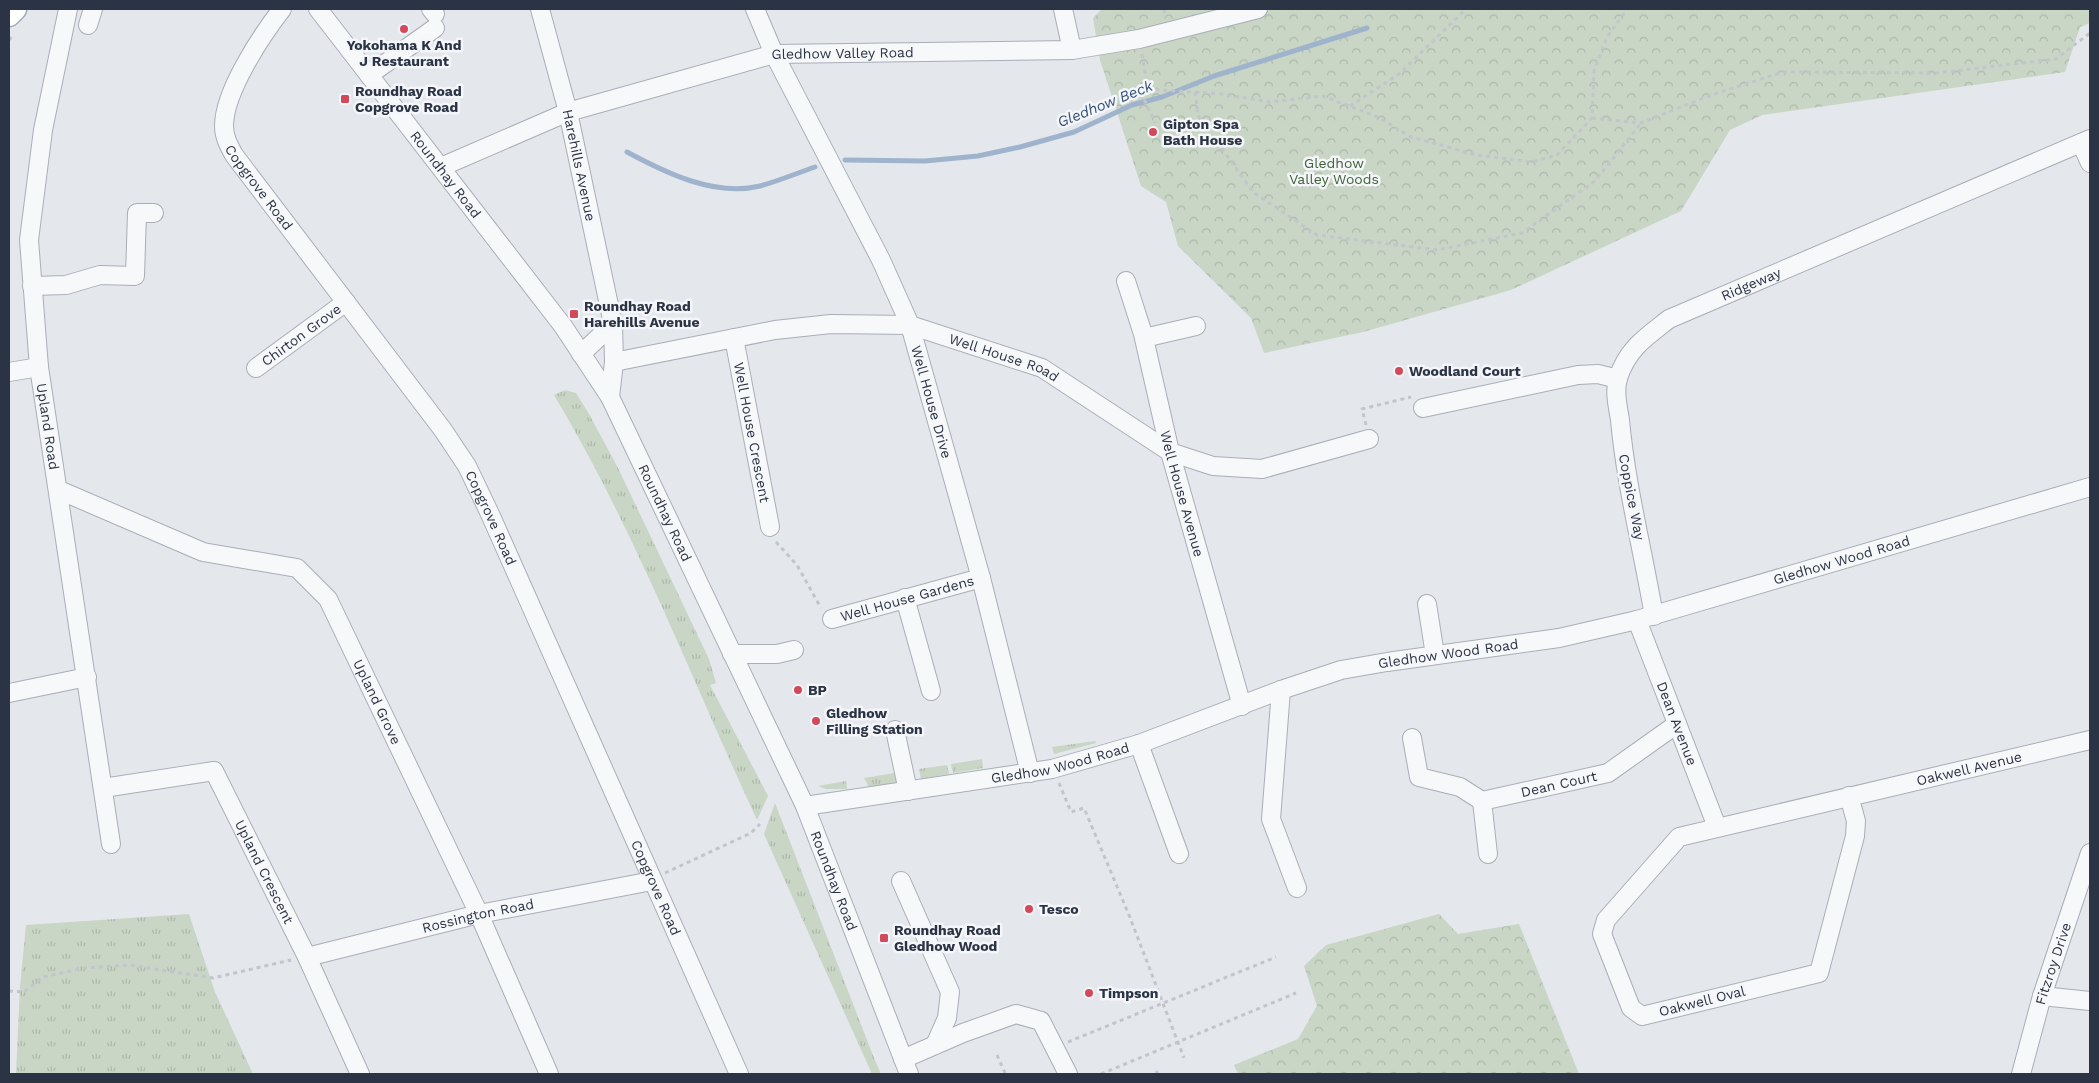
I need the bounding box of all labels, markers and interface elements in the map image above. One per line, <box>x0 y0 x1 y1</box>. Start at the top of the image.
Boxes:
marker: Yokohama K And J Restaurant <box>398 23 410 35</box>
place label: Yokohama K And J Restaurant <box>347 37 461 69</box>
street label: Gledhow Valley Road <box>771 44 914 62</box>
water label: Gledhow Beck <box>1055 76 1156 131</box>
place label: Roundhay Road Copgrove Road <box>355 83 462 115</box>
marker: Roundhay Road Copgrove Road <box>339 93 351 105</box>
street label: Harehills Avenue <box>560 108 599 222</box>
place label: Gipton Spa Bath House <box>1163 116 1242 148</box>
marker: Gipton Spa Bath House <box>1147 126 1159 138</box>
street label: Roundhay Road <box>407 128 484 221</box>
street label: Copgrove Road <box>222 142 296 233</box>
park label: Gledhow Valley Woods <box>1289 155 1379 187</box>
street label: Ridgeway <box>1719 264 1784 304</box>
place label: Roundhay Road Harehills Avenue <box>584 298 700 330</box>
street label: Chirton Grove <box>258 301 344 369</box>
marker: Roundhay Road Harehills Avenue <box>568 308 580 320</box>
street label: Well House Road <box>947 330 1062 385</box>
street label: Well House Drive <box>908 344 955 460</box>
street label: Well House Crescent <box>731 361 773 504</box>
place label: Woodland Court <box>1409 363 1521 379</box>
marker: Woodland Court <box>1393 365 1405 377</box>
street label: Upland Road <box>34 382 62 471</box>
street label: Well House Avenue <box>1157 429 1207 559</box>
street label: Coppice Way <box>1616 453 1648 542</box>
street label: Roundhay Road <box>635 462 695 564</box>
street label: Copgrove Road <box>462 468 520 568</box>
street label: Gledhow Wood Road <box>1771 532 1912 588</box>
street label: Well House Gardens <box>839 572 976 624</box>
street label: Gledhow Wood Road <box>1377 636 1519 671</box>
street label: Upland Grove <box>350 657 404 747</box>
street label: Dean Avenue <box>1654 679 1700 768</box>
place label: BP <box>808 682 827 698</box>
marker: BP <box>792 684 804 696</box>
place label: Gledhow Filling Station <box>826 705 923 737</box>
marker: Gledhow Filling Station <box>810 715 822 727</box>
street label: Gledhow Wood Road <box>990 739 1131 786</box>
street label: Oakwell Avenue <box>1915 748 2023 789</box>
street label: Dean Court <box>1519 768 1598 800</box>
street label: Upland Crescent <box>232 817 297 926</box>
street label: Roundhay Road <box>807 829 861 933</box>
street label: Copgrove Road <box>628 838 684 938</box>
street label: Rossington Road <box>420 896 535 936</box>
place label: Tesco <box>1039 901 1079 917</box>
marker: Tesco <box>1023 903 1035 915</box>
street label: Fitzroy Drive <box>2032 920 2074 1006</box>
place label: Roundhay Road Gledhow Wood <box>894 922 1001 954</box>
marker: Roundhay Road Gledhow Wood <box>878 932 890 944</box>
street label: Oakwell Oval <box>1657 982 1748 1019</box>
place label: Timpson <box>1099 985 1158 1001</box>
marker: Timpson <box>1083 987 1095 999</box>

